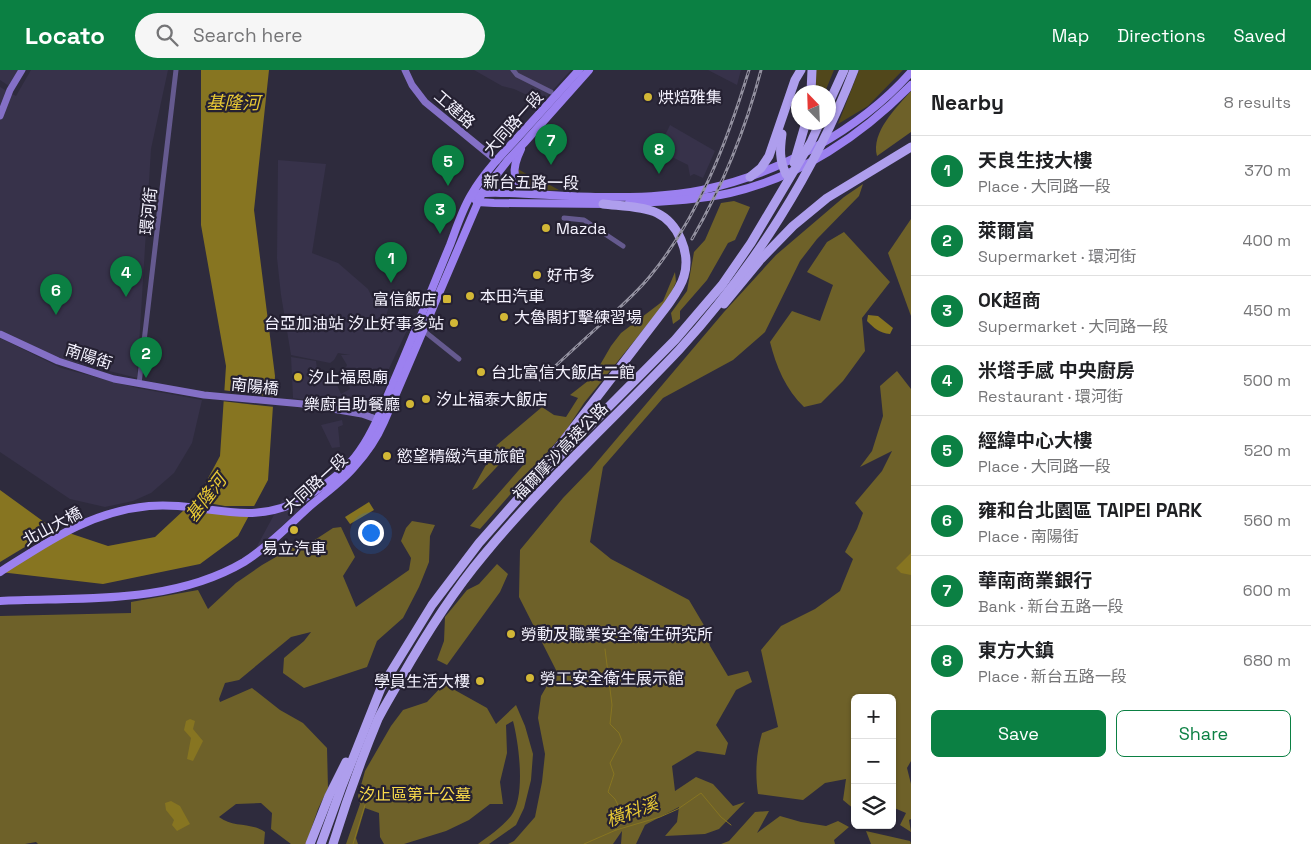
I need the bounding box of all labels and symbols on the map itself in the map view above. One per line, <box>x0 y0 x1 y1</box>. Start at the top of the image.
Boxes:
north arrow <box>791 85 836 130</box>
street label: 工建路 <box>430 86 480 133</box>
street label: 大同路一段 <box>479 87 548 160</box>
place label: 烘焙雅集 <box>658 87 722 108</box>
water label: 基隆河 <box>206 91 263 114</box>
marker: 烘焙雅集 <box>642 91 654 103</box>
pin: 7 <box>535 124 567 165</box>
pin: 8 <box>643 133 675 174</box>
pin: 5 <box>432 145 464 186</box>
street label: 新台五路一段 <box>483 171 579 194</box>
street label: 環河街 <box>136 186 161 236</box>
pin: 3 <box>424 193 456 234</box>
place label: Mazda <box>556 218 607 239</box>
marker: Mazda <box>540 222 552 234</box>
pin: 1 <box>375 242 407 283</box>
pin: 4 <box>110 256 142 297</box>
place label: 好市多 <box>547 265 595 286</box>
marker: 好市多 <box>531 269 543 281</box>
pin: 6 <box>40 274 72 315</box>
place label: 本田汽車 <box>480 286 544 307</box>
place label: 富信飯店 <box>373 289 437 310</box>
marker: 本田汽車 <box>464 290 476 302</box>
marker: 富信飯店 <box>441 293 453 305</box>
place label: 大魯閣打擊練習場 <box>514 307 642 328</box>
marker: 大魯閣打擊練習場 <box>498 311 510 323</box>
place label: 台亞加油站 汐止好事多站 <box>264 313 444 334</box>
marker: 台亞加油站 汐止好事多站 <box>448 317 460 329</box>
pin: 2 <box>130 337 162 378</box>
street label: 南陽街 <box>63 339 115 374</box>
place label: 台北富信大飯店二館 <box>491 362 635 383</box>
marker: 台北富信大飯店二館 <box>475 366 487 378</box>
place label: 汐止福恩廟 <box>308 367 388 388</box>
marker: 汐止福恩廟 <box>292 371 304 383</box>
street label: 南陽橋 <box>230 374 280 399</box>
place label: 汐止福泰大飯店 <box>436 389 548 410</box>
marker: 汐止福泰大飯店 <box>420 393 432 405</box>
place label: 樂廚自助餐廳 <box>304 394 400 415</box>
marker: 樂廚自助餐廳 <box>404 398 416 410</box>
street label: 福爾摩沙高速公路 <box>508 398 612 505</box>
place label: 慾望精緻汽車旅館 <box>397 446 525 467</box>
street label: 大同路一段 <box>279 449 352 518</box>
marker: 慾望精緻汽車旅館 <box>381 450 393 462</box>
water label: 基隆河 <box>180 467 233 526</box>
street label: 北山大橋 <box>19 502 85 551</box>
your location <box>358 520 384 546</box>
marker: 易立汽車 <box>288 524 300 536</box>
place label: 易立汽車 <box>262 538 326 559</box>
place label: 勞動及職業安全衛生研究所 <box>521 624 713 645</box>
marker: 勞動及職業安全衛生研究所 <box>505 628 517 640</box>
place label: 勞工安全衛生展示館 <box>540 668 684 689</box>
place label: 學員生活大樓 <box>374 671 470 692</box>
marker: 勞工安全衛生展示館 <box>524 672 536 684</box>
marker: 學員生活大樓 <box>474 675 486 687</box>
park label: 汐止區第十公墓 <box>359 784 471 805</box>
water label: 橫科溪 <box>603 790 664 832</box>

